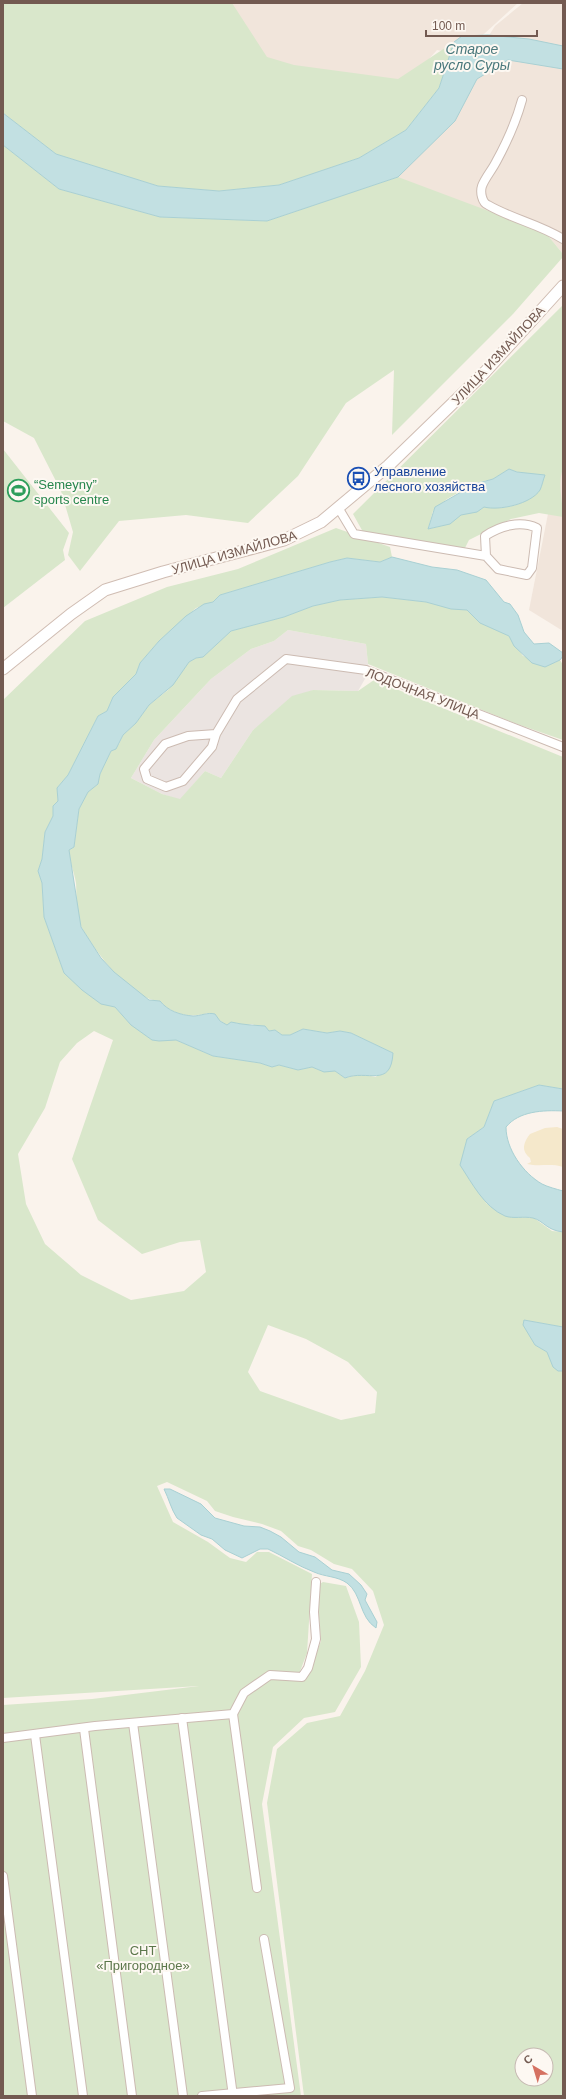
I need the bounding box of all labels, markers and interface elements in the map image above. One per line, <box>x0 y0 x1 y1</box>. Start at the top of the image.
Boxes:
scale bar <box>426 12 537 38</box>
text: 100 m <box>432 19 465 33</box>
water label: Старое русло Суры <box>433 41 511 73</box>
street label: УЛИЦА ИЗМАЙЛОВА <box>449 303 548 408</box>
place label: Управление лесного хозяйства <box>374 464 486 494</box>
bus stop icon: Управление лесного хозяйства <box>345 465 371 491</box>
place label: “Semeyny” sports centre <box>34 477 109 507</box>
sports icon: “Semeyny” sports centre <box>6 478 32 504</box>
street label: УЛИЦА ИЗМАЙЛОВА <box>170 527 299 577</box>
street label: ЛОДОЧНАЯ УЛИЦА <box>364 665 482 722</box>
park label: СНТ «Пригородное» <box>96 1943 190 1973</box>
north arrow <box>514 2047 554 2087</box>
text: С <box>521 2052 535 2066</box>

